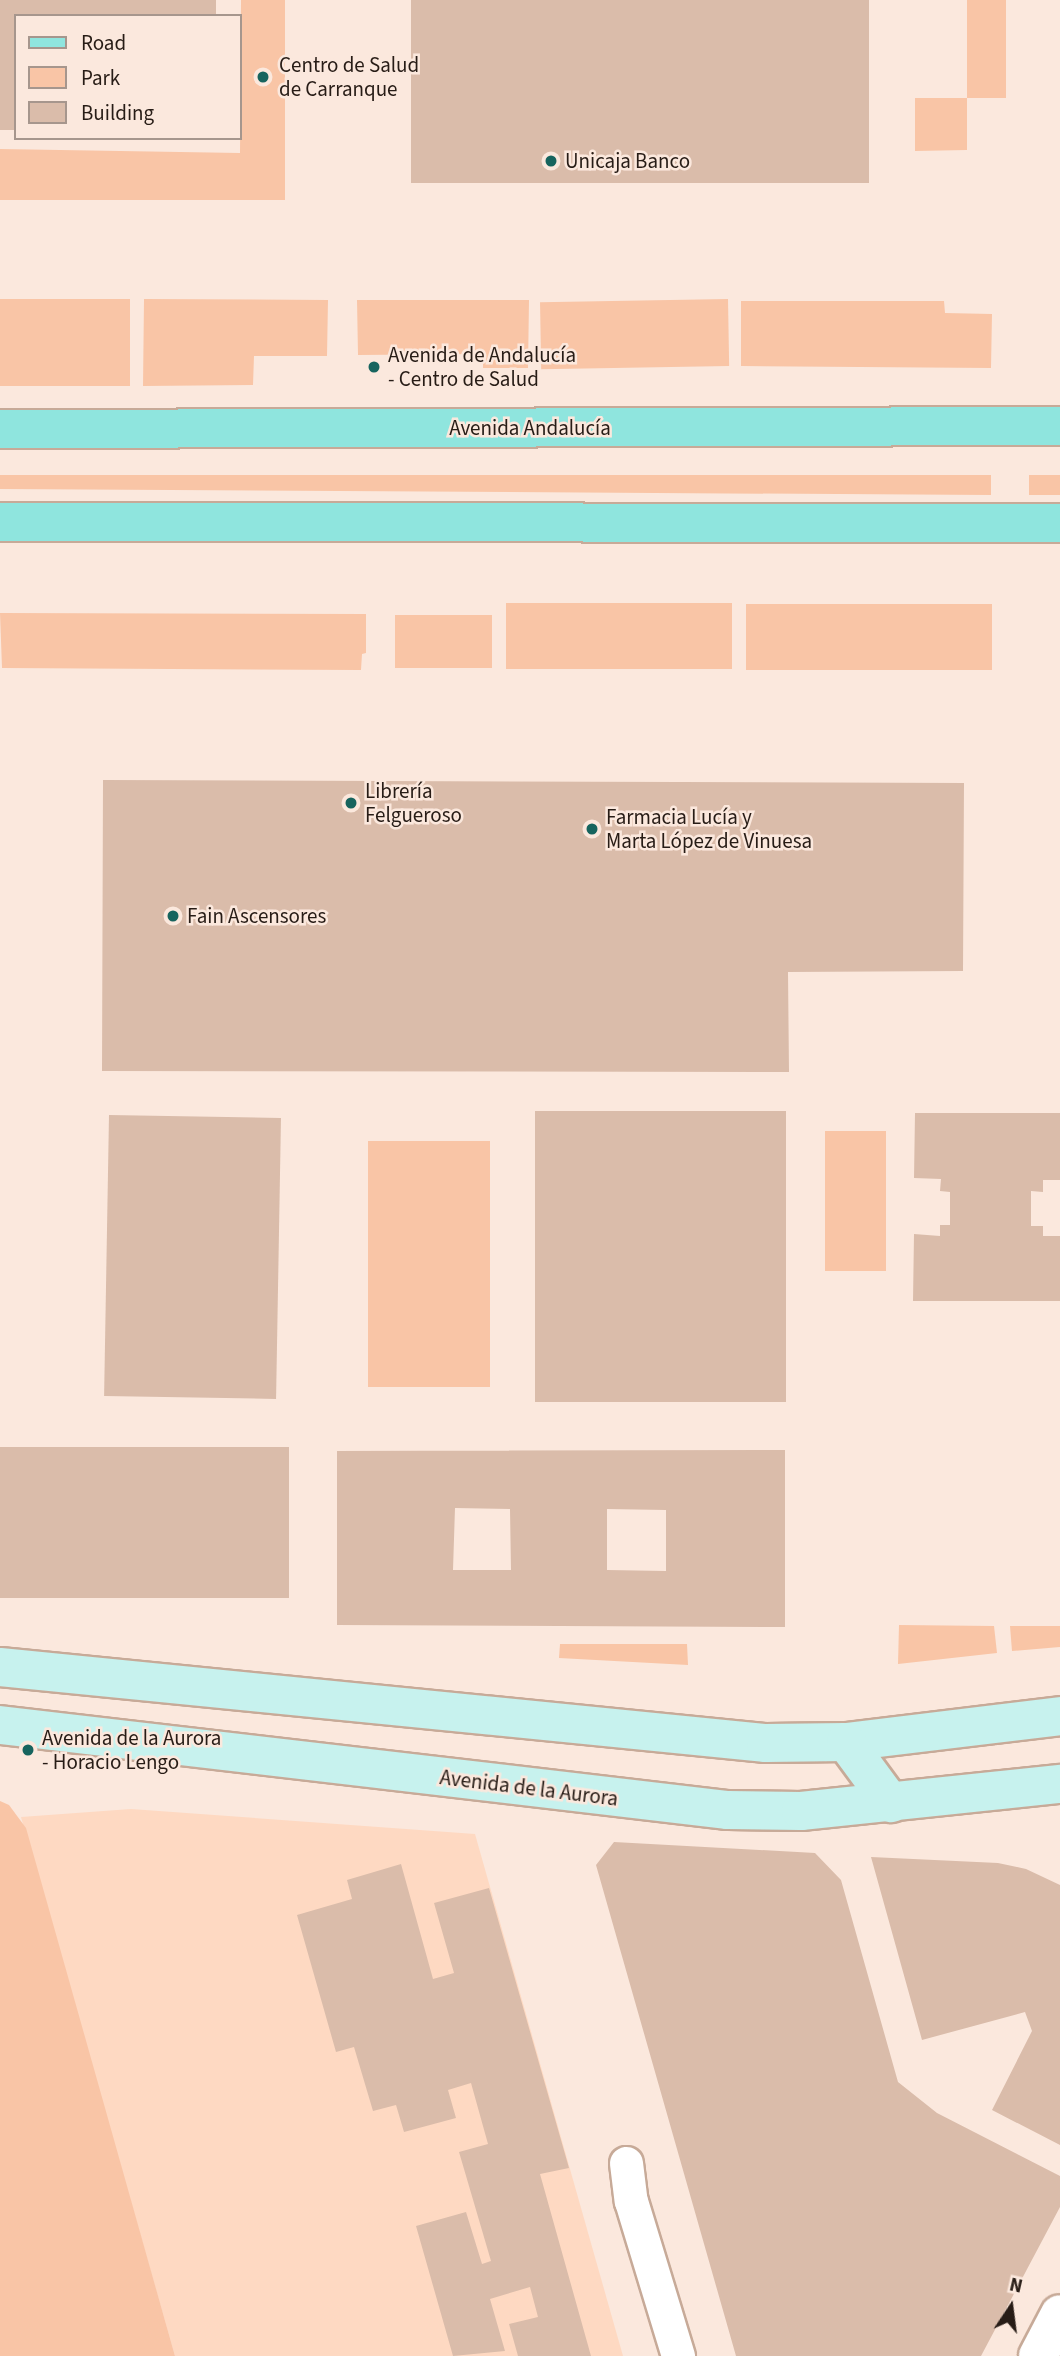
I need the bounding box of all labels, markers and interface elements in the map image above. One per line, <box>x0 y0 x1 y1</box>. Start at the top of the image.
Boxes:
legend <box>14 14 242 140</box>
text: Road <box>81 28 126 58</box>
place label: Centro de Salud de Carranque <box>279 52 419 102</box>
text: Park <box>81 63 120 93</box>
marker: Centro de Salud de Carranque <box>253 67 273 87</box>
text: Building <box>81 98 154 128</box>
place label: Unicaja Banco <box>565 148 690 174</box>
marker: Unicaja Banco <box>543 153 559 169</box>
place label: Avenida de Andalucía - Centro de Salud <box>388 342 576 392</box>
marker: Avenida de Andalucía - Centro de Salud <box>366 359 382 375</box>
street label: Avenida Andalucía <box>449 415 611 441</box>
place label: Librería Felgueroso <box>365 778 462 828</box>
marker: Librería Felgueroso <box>343 795 359 811</box>
place label: Farmacia Lucía y Marta López de Vinuesa <box>606 804 812 854</box>
marker: Farmacia Lucía y Marta López de Vinuesa <box>584 821 600 837</box>
place label: Fain Ascensores <box>187 903 326 929</box>
marker: Fain Ascensores <box>165 908 181 924</box>
place label: Avenida de la Aurora - Horacio Lengo <box>42 1725 221 1775</box>
marker: Avenida de la Aurora - Horacio Lengo <box>20 1742 36 1758</box>
street label: Avenida de la Aurora <box>438 1765 620 1811</box>
text: N <box>1007 2271 1025 2301</box>
north arrow <box>976 2272 1046 2342</box>

